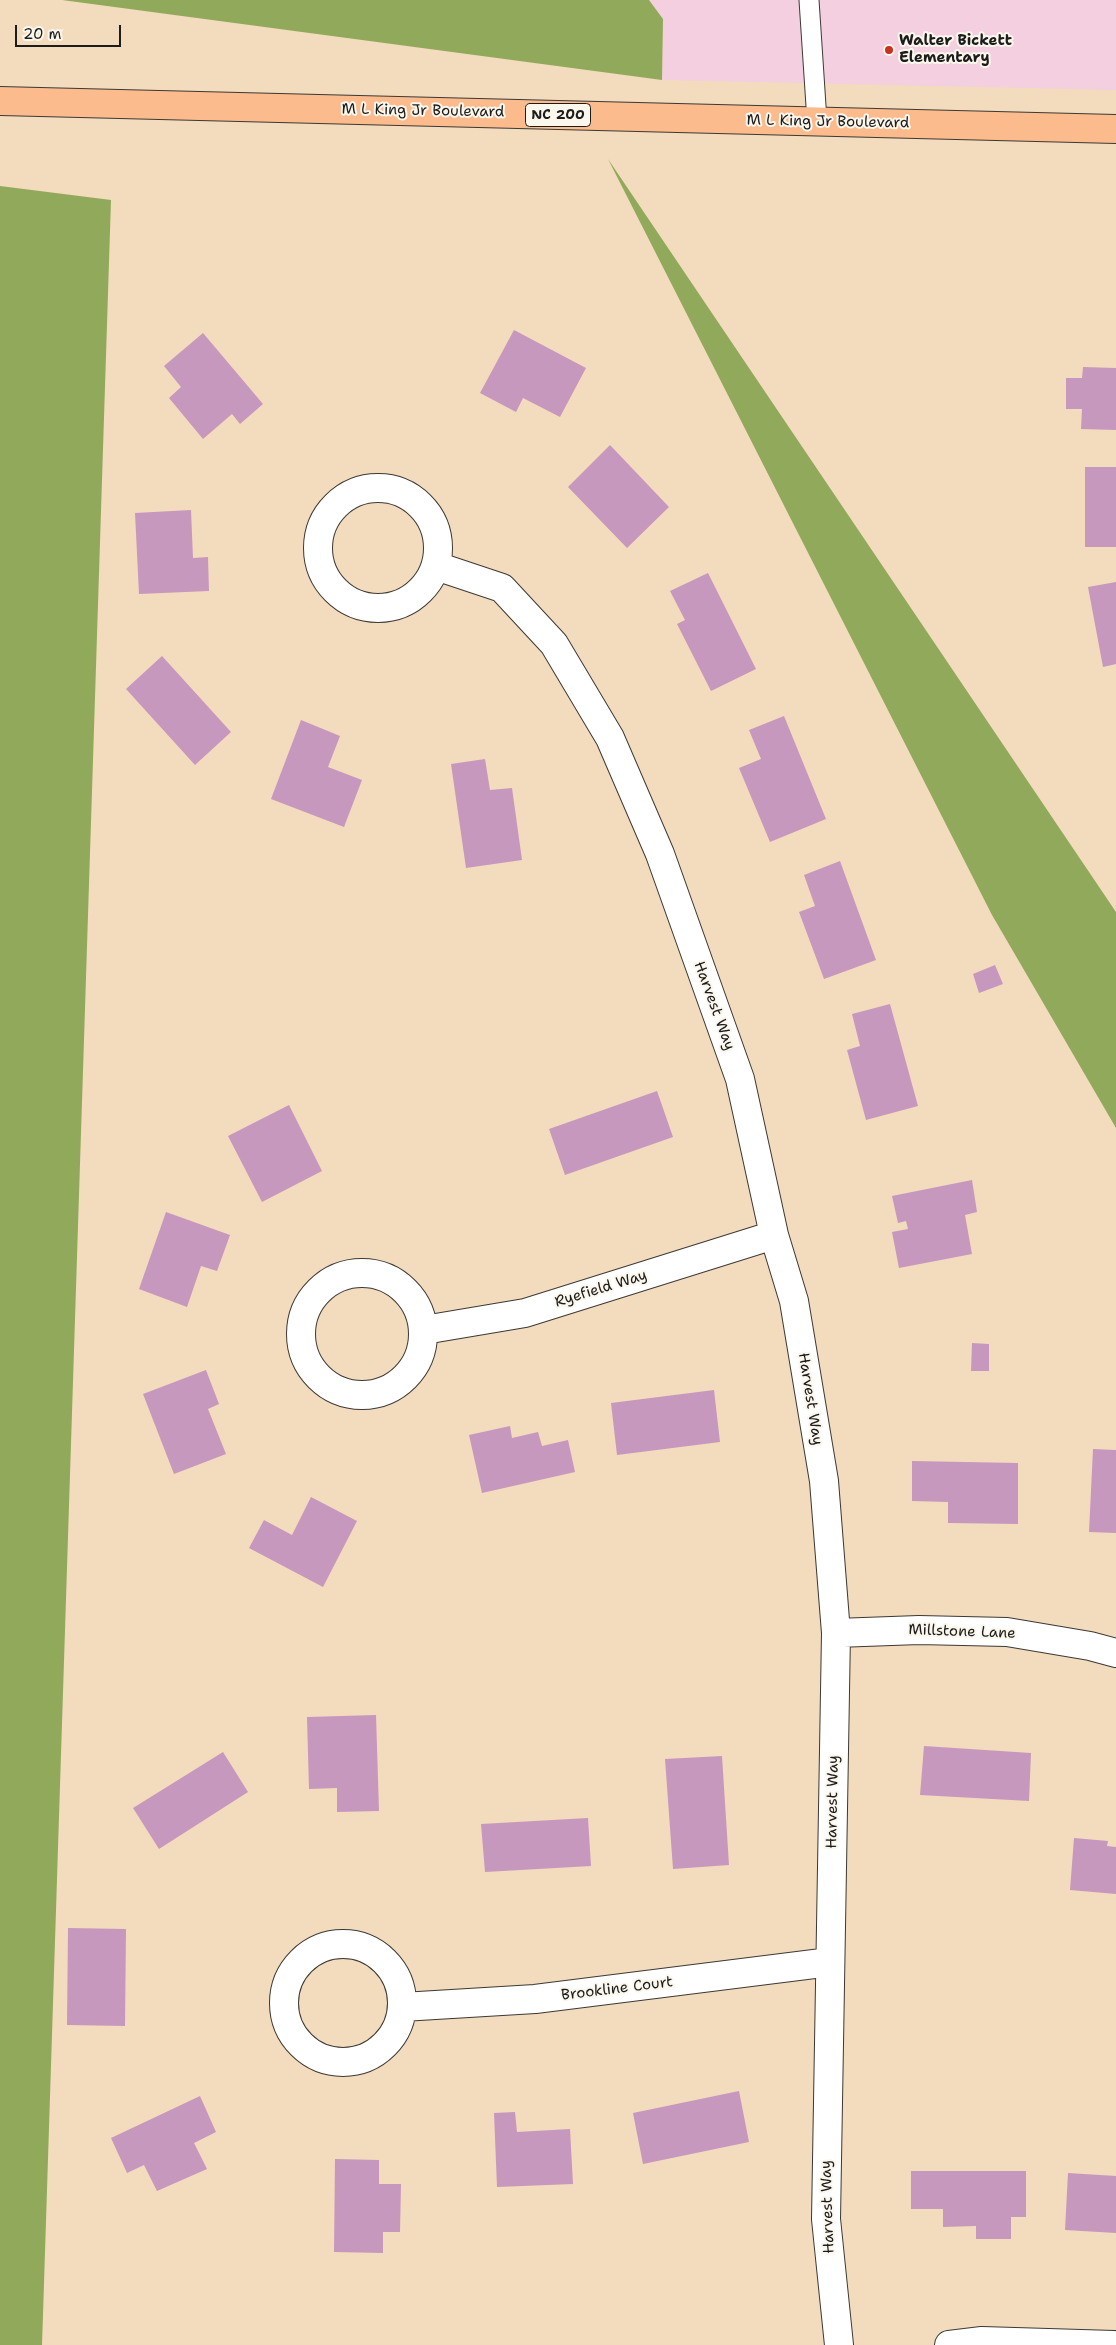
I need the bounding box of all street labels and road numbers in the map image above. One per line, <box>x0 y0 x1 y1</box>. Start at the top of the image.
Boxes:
street label: M L King Jr Boulevard <box>341 101 505 121</box>
road number: NC 200 <box>526 104 590 126</box>
street label: M L King Jr Boulevard <box>746 112 910 132</box>
street label: Harvest Way <box>690 959 738 1053</box>
street label: Ryefield Way <box>553 1266 649 1312</box>
street label: Harvest Way <box>794 1351 826 1447</box>
street label: Millstone Lane <box>908 1621 1016 1643</box>
street label: Harvest Way <box>823 1755 843 1849</box>
street label: Brookline Court <box>560 1973 674 2005</box>
street label: Harvest Way <box>817 2160 839 2254</box>

